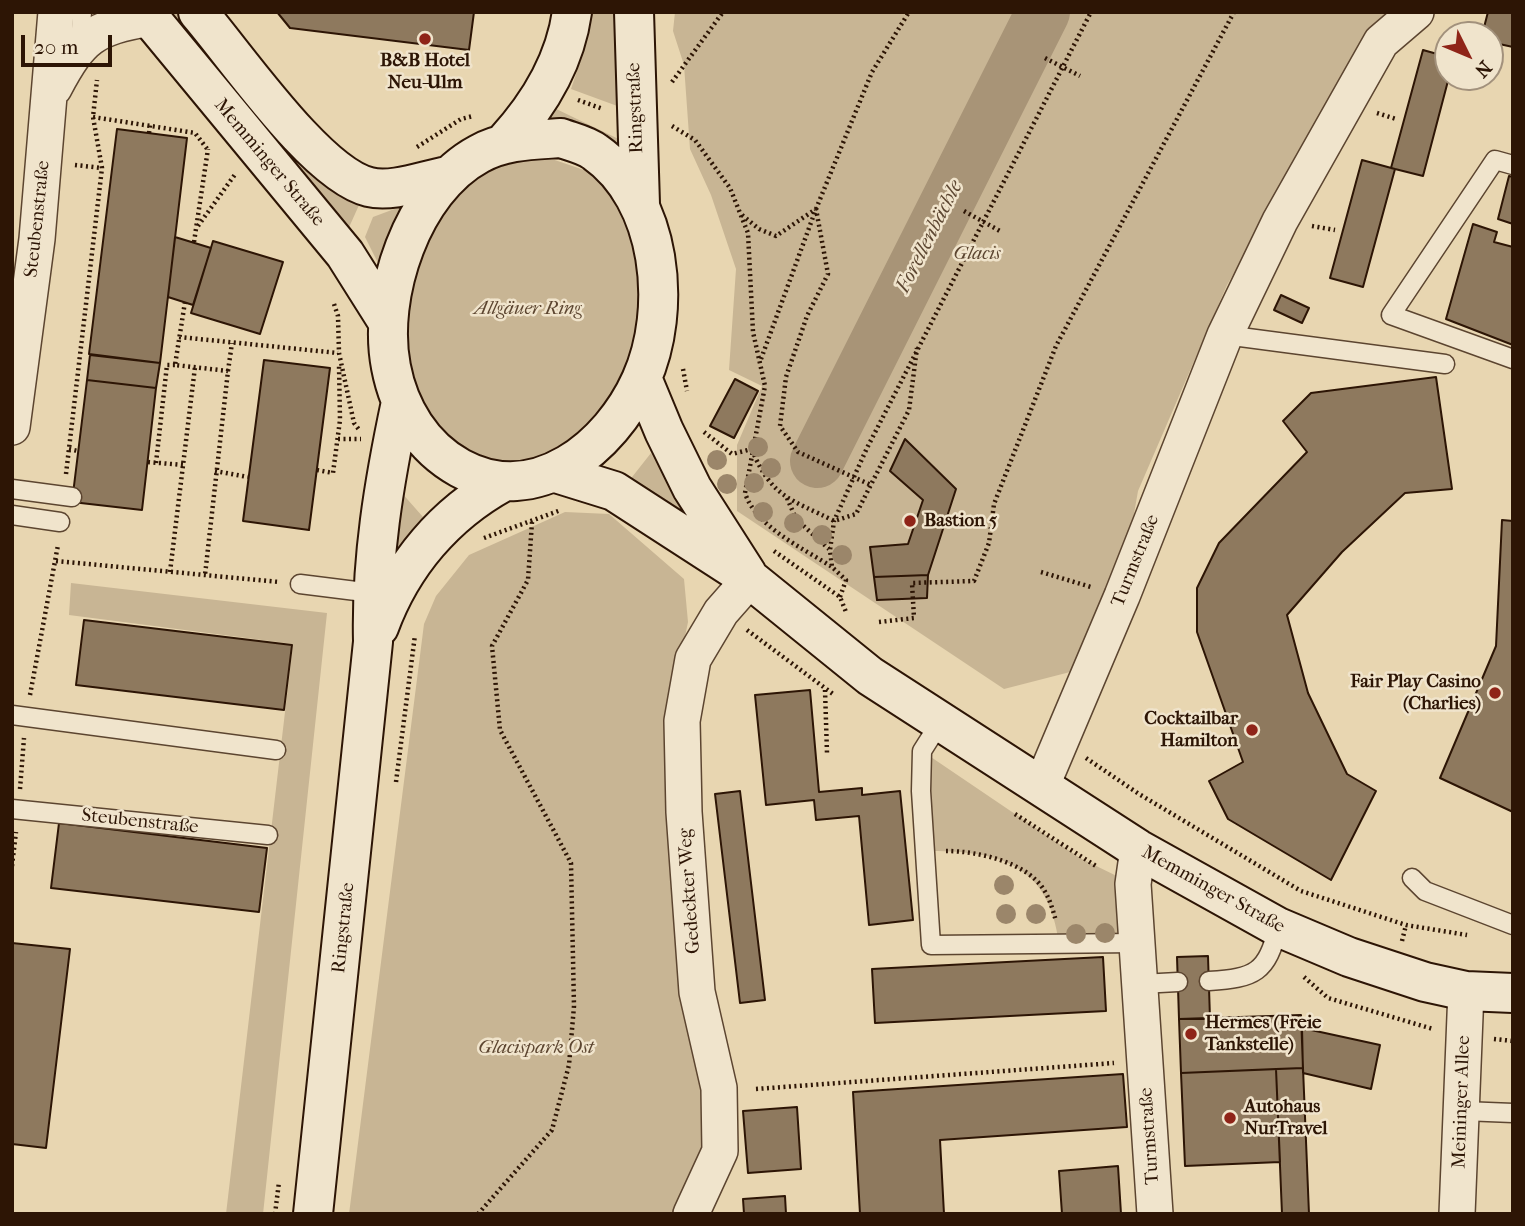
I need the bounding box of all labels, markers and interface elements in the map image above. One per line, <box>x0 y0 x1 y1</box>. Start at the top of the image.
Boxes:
scale bar <box>24 21 116 65</box>
north arrow <box>1434 21 1504 91</box>
marker: B&B Hotel Neu-Ulm <box>417 31 433 47</box>
text: 20 m <box>34 35 78 59</box>
place label: B&B Hotel Neu-Ulm <box>380 50 470 94</box>
text: N <box>1470 56 1496 82</box>
street label: Ringstraße <box>623 62 649 154</box>
street label: Memminger Straße <box>209 94 329 232</box>
street label: Steubenstraße <box>21 159 55 279</box>
water label: Forellenbächle <box>891 177 969 297</box>
park label: Glacis <box>953 243 1001 265</box>
park label: Allgäuer Ring <box>474 298 582 320</box>
place label: Bastion 5 <box>924 510 997 532</box>
street label: Turmstraße <box>1107 512 1165 610</box>
marker: Bastion 5 <box>902 513 918 529</box>
place label: Fair Play Casino (Charlies) <box>1350 671 1481 715</box>
marker: Fair Play Casino (Charlies) <box>1487 685 1503 701</box>
place label: Cocktailbar Hamilton <box>1144 708 1238 752</box>
marker: Cocktailbar Hamilton <box>1244 722 1260 738</box>
street label: Steubenstraße <box>80 805 200 839</box>
street label: Gedeckter Weg <box>674 827 706 955</box>
street label: Memminger Straße <box>1138 841 1288 939</box>
street label: Ringstraße <box>328 882 360 974</box>
place label: Hermes (Freie Tankstelle) <box>1205 1012 1322 1056</box>
marker: Hermes (Freie Tankstelle) <box>1183 1026 1199 1042</box>
street label: Meininger Allee <box>1448 1035 1476 1169</box>
park label: Glacispark Ost <box>478 1037 594 1059</box>
street label: Turmstraße <box>1135 1087 1165 1185</box>
place label: Autohaus NurTravel <box>1244 1096 1327 1140</box>
marker: Autohaus NurTravel <box>1222 1110 1238 1126</box>

